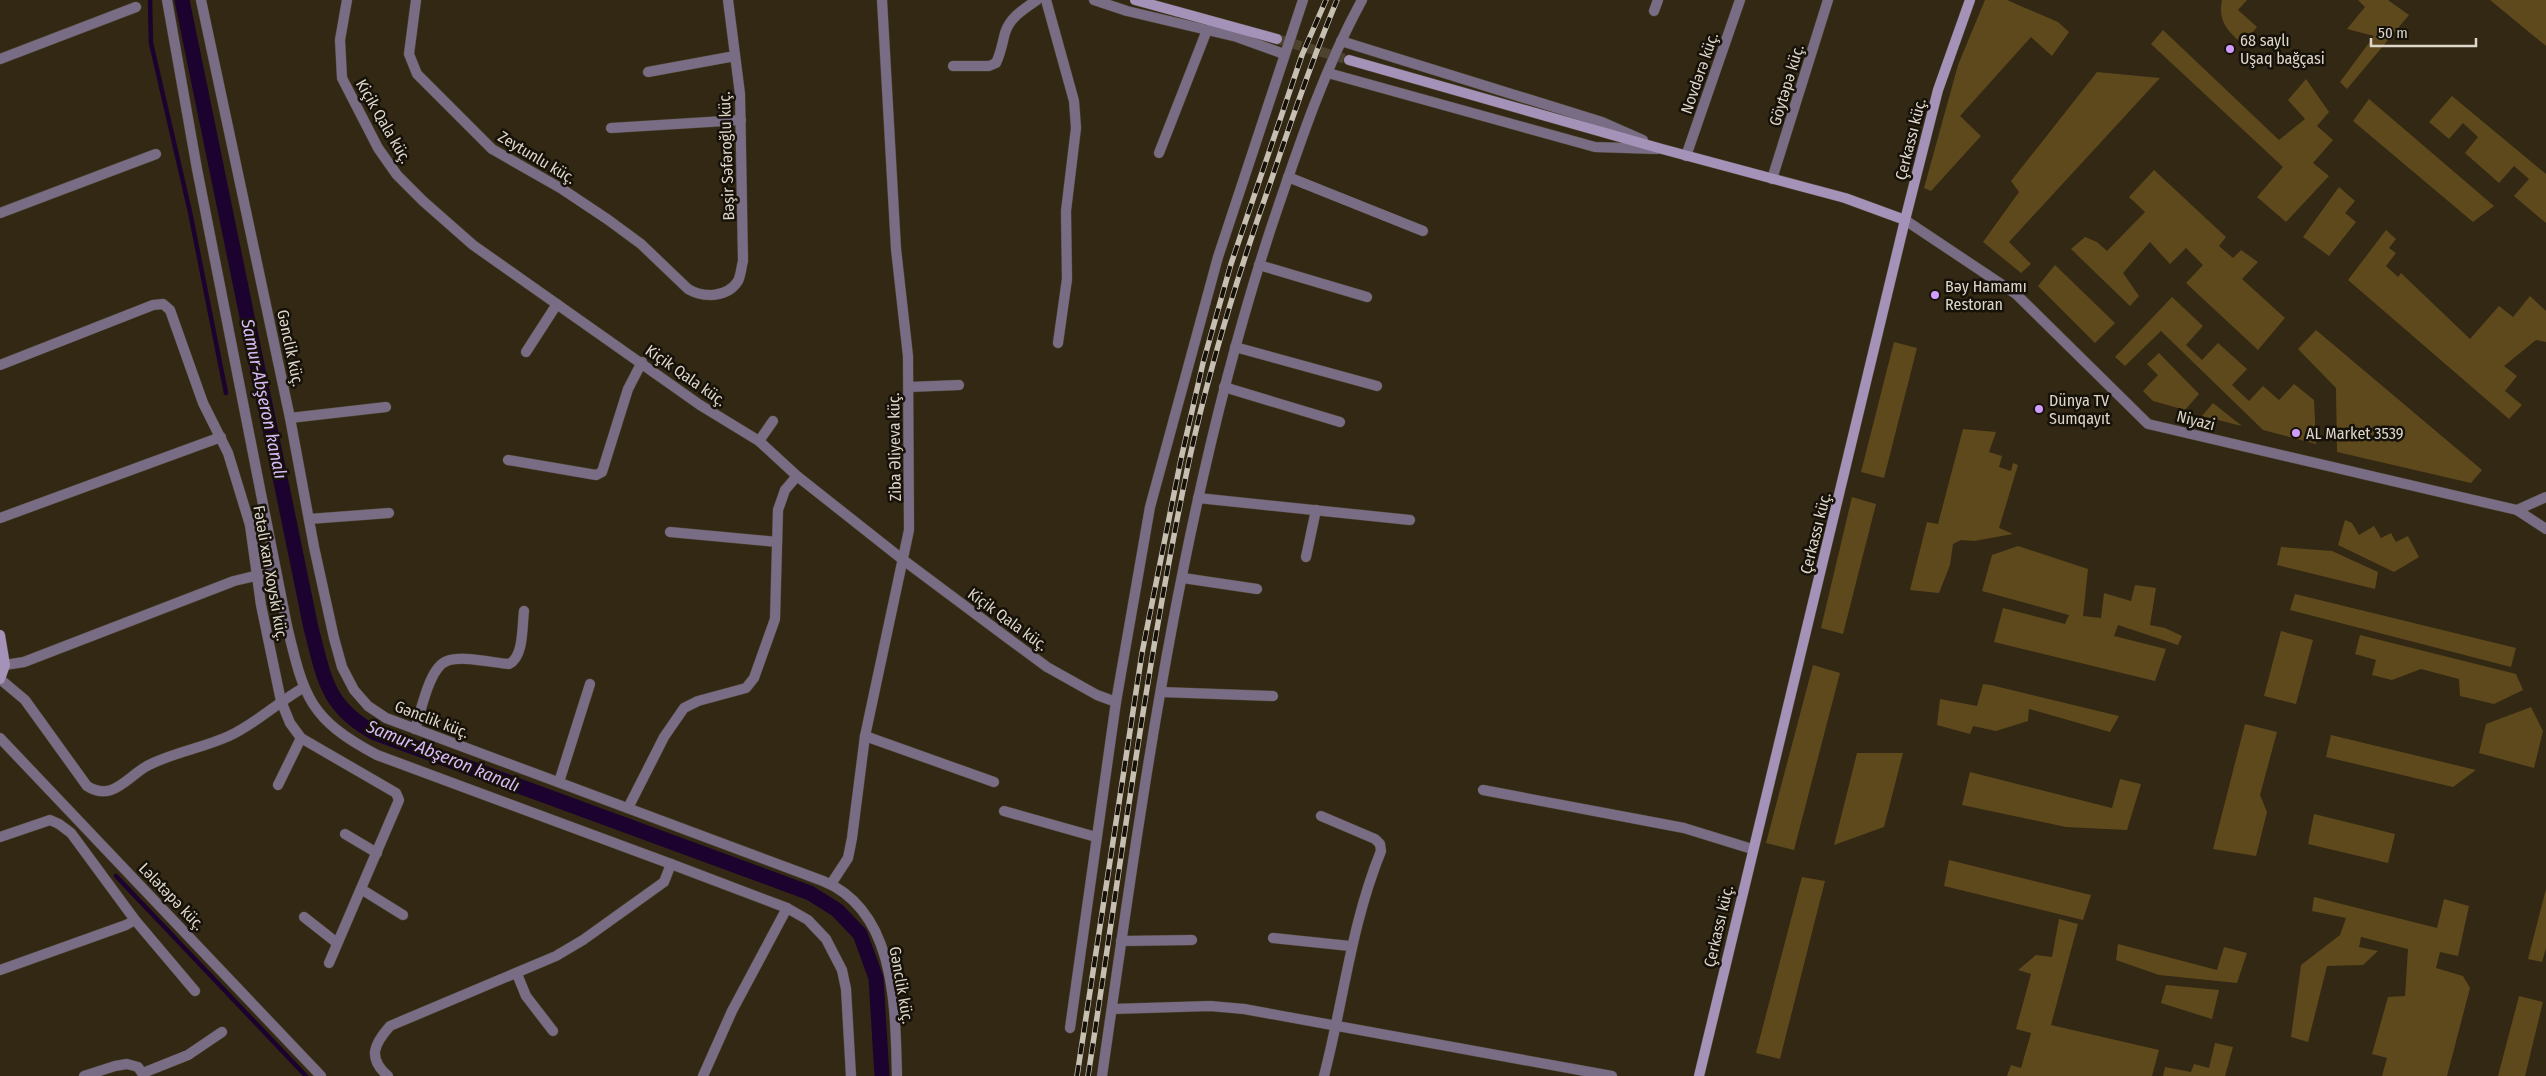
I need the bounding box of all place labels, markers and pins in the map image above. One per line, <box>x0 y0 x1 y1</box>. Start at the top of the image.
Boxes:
place label: 68 saylı Uşaq bağçasi <box>2240 31 2325 68</box>
marker: 68 saylı Uşaq bağçasi <box>2224 43 2236 55</box>
place label: Bәy Hamamı Restoran <box>1945 277 2027 314</box>
marker: Bәy Hamamı Restoran <box>1929 289 1941 301</box>
place label: Dünya TV Sumqayıt <box>2049 391 2111 428</box>
marker: Dünya TV Sumqayıt <box>2033 403 2045 415</box>
place label: AL Market 3539 <box>2306 424 2404 443</box>
marker: AL Market 3539 <box>2290 427 2302 439</box>

